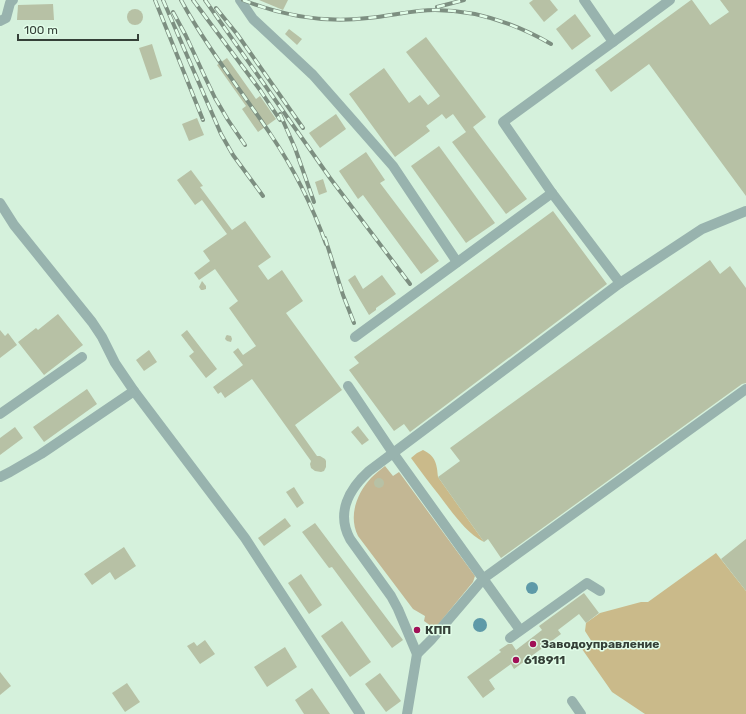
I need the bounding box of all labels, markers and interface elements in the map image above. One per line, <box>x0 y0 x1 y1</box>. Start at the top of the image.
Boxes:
scale bar <box>18 16 138 42</box>
text: 100 m <box>24 23 58 37</box>
place label: КПП <box>425 623 451 637</box>
marker: КПП <box>412 625 422 635</box>
place label: Заводоуправление <box>541 637 659 651</box>
marker: Заводоуправление <box>528 639 538 649</box>
place label: 618911 <box>524 653 565 667</box>
marker: 618911 <box>511 655 521 665</box>

